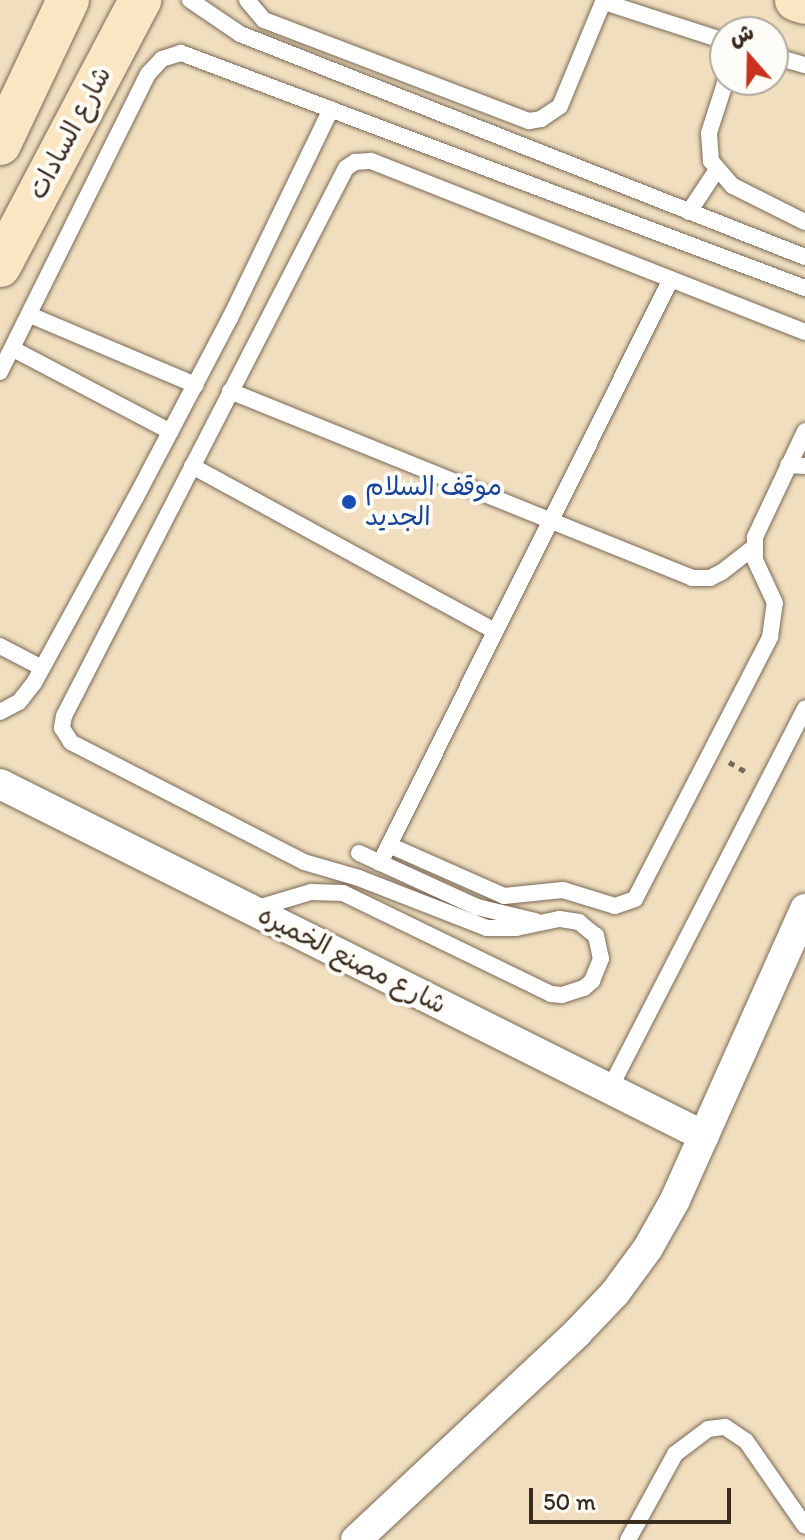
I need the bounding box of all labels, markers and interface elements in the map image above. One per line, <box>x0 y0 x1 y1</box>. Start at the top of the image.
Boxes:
north arrow <box>709 16 789 96</box>
text: ش <box>725 18 757 52</box>
street label: شارع السادات <box>22 61 118 205</box>
place label: موقف السلام الجديد <box>365 471 502 532</box>
marker: موقف السلام الجديد <box>340 493 358 511</box>
street label: شارع مصنع الخميره <box>253 899 451 1021</box>
scale bar <box>533 1472 735 1522</box>
text: 50 m <box>543 1487 596 1516</box>

